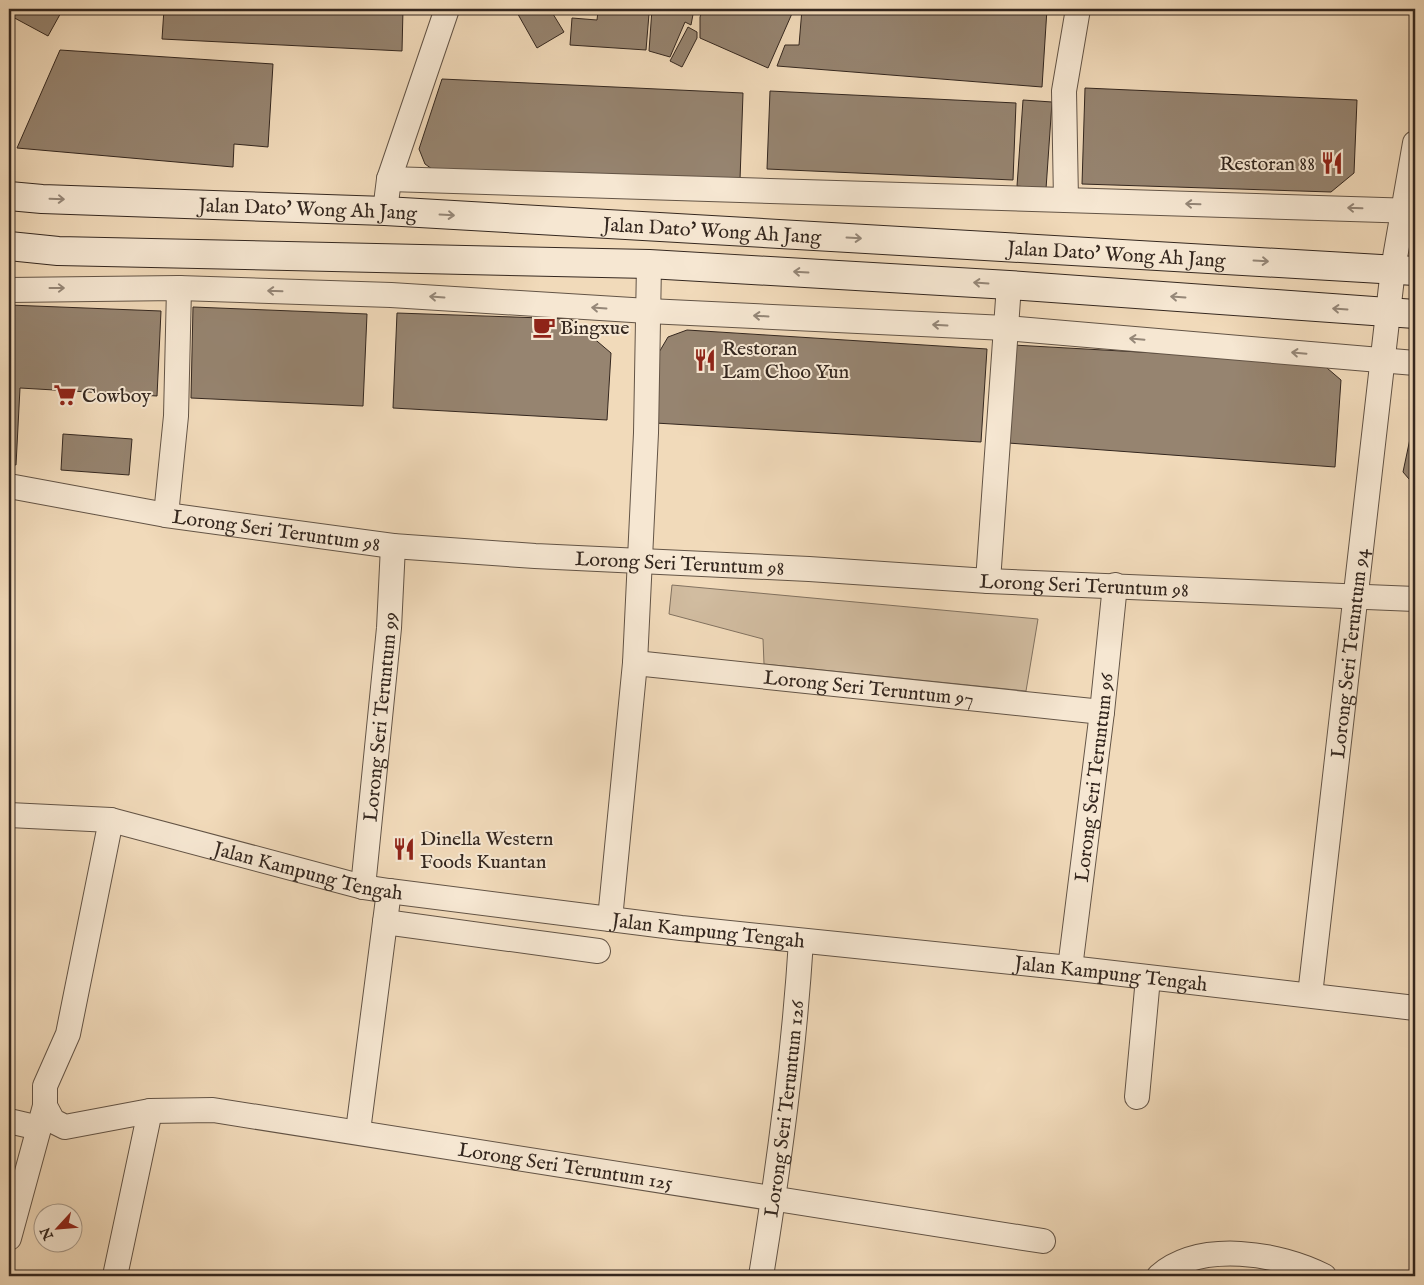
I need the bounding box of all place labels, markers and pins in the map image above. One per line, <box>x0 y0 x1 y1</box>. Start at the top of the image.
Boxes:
restaurant icon: Restoran 88 <box>1319 150 1345 176</box>
place label: Restoran 88 <box>1219 152 1315 177</box>
cafe icon: Bingxue <box>531 314 557 340</box>
place label: Bingxue <box>560 316 629 341</box>
place label: Restoran Lam Choo Yun <box>722 337 850 385</box>
restaurant icon: Restoran Lam Choo Yun <box>692 347 718 373</box>
supermarket icon: Cowboy <box>52 382 78 408</box>
place label: Cowboy <box>82 384 151 409</box>
place label: Dinella Western Foods Kuantan <box>420 827 554 875</box>
restaurant icon: Dinella Western Foods Kuantan <box>391 836 417 862</box>

